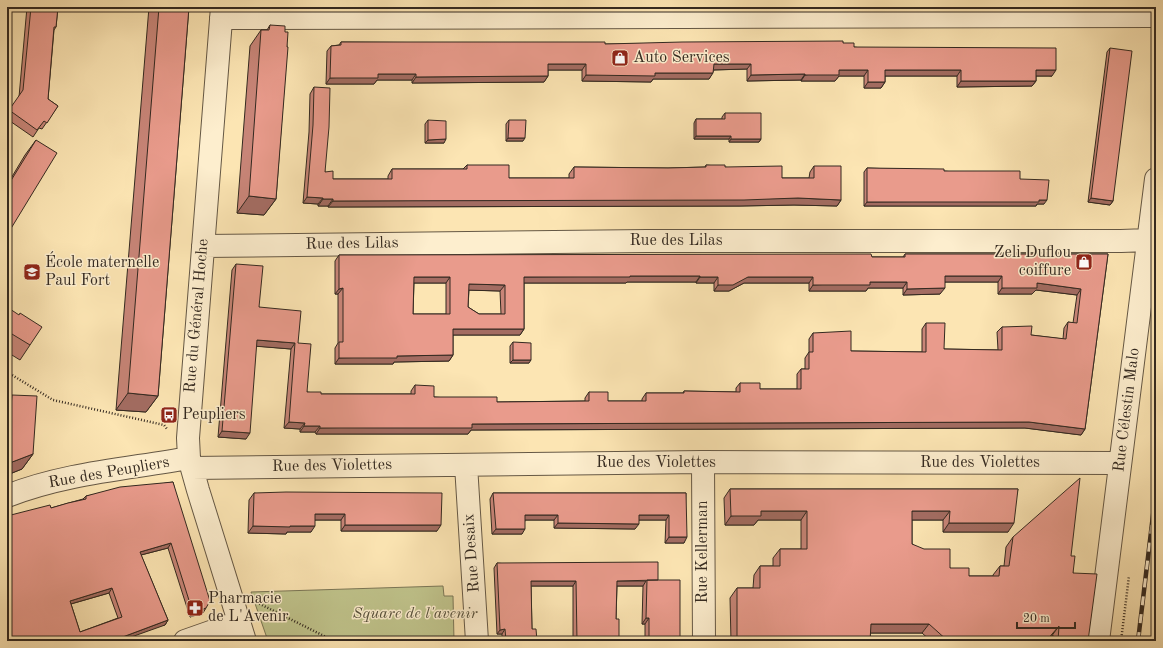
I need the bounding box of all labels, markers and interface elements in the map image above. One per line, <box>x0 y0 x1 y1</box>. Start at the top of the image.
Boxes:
shop icon: Auto Services <box>610 48 630 68</box>
place label: Auto Services <box>633 50 730 66</box>
street label: Rue des Lilas <box>629 233 723 249</box>
street label: Rue des Lilas <box>305 235 399 253</box>
street label: Rue du Général Hoche <box>182 238 212 394</box>
place label: Zeli Duflou coiffure <box>994 245 1071 279</box>
place label: École maternelle Paul Fort <box>45 251 159 289</box>
shop icon: Zeli Duflou coiffure <box>1074 252 1094 272</box>
school or university icon: École maternelle Paul Fort <box>22 262 42 282</box>
street label: Rue Célestin Malo <box>1111 347 1143 473</box>
bus stop icon: Peupliers <box>159 405 179 425</box>
place label: Peupliers <box>182 407 246 423</box>
street label: Rue des Peupliers <box>47 454 171 492</box>
street label: Rue des Violettes <box>596 455 716 471</box>
street label: Rue des Violettes <box>920 455 1040 471</box>
street label: Rue des Violettes <box>272 457 392 475</box>
street label: Rue Kellerman <box>695 500 711 604</box>
street label: Rue Desaix <box>461 513 483 593</box>
place label: Pharmacie de L'Avenir <box>208 591 289 625</box>
pharmacy icon: Pharmacie de L'Avenir <box>185 598 205 618</box>
scale bar <box>1017 604 1075 630</box>
park label: Square de l'avenir <box>353 606 479 622</box>
text: 20 m <box>1023 613 1050 625</box>

